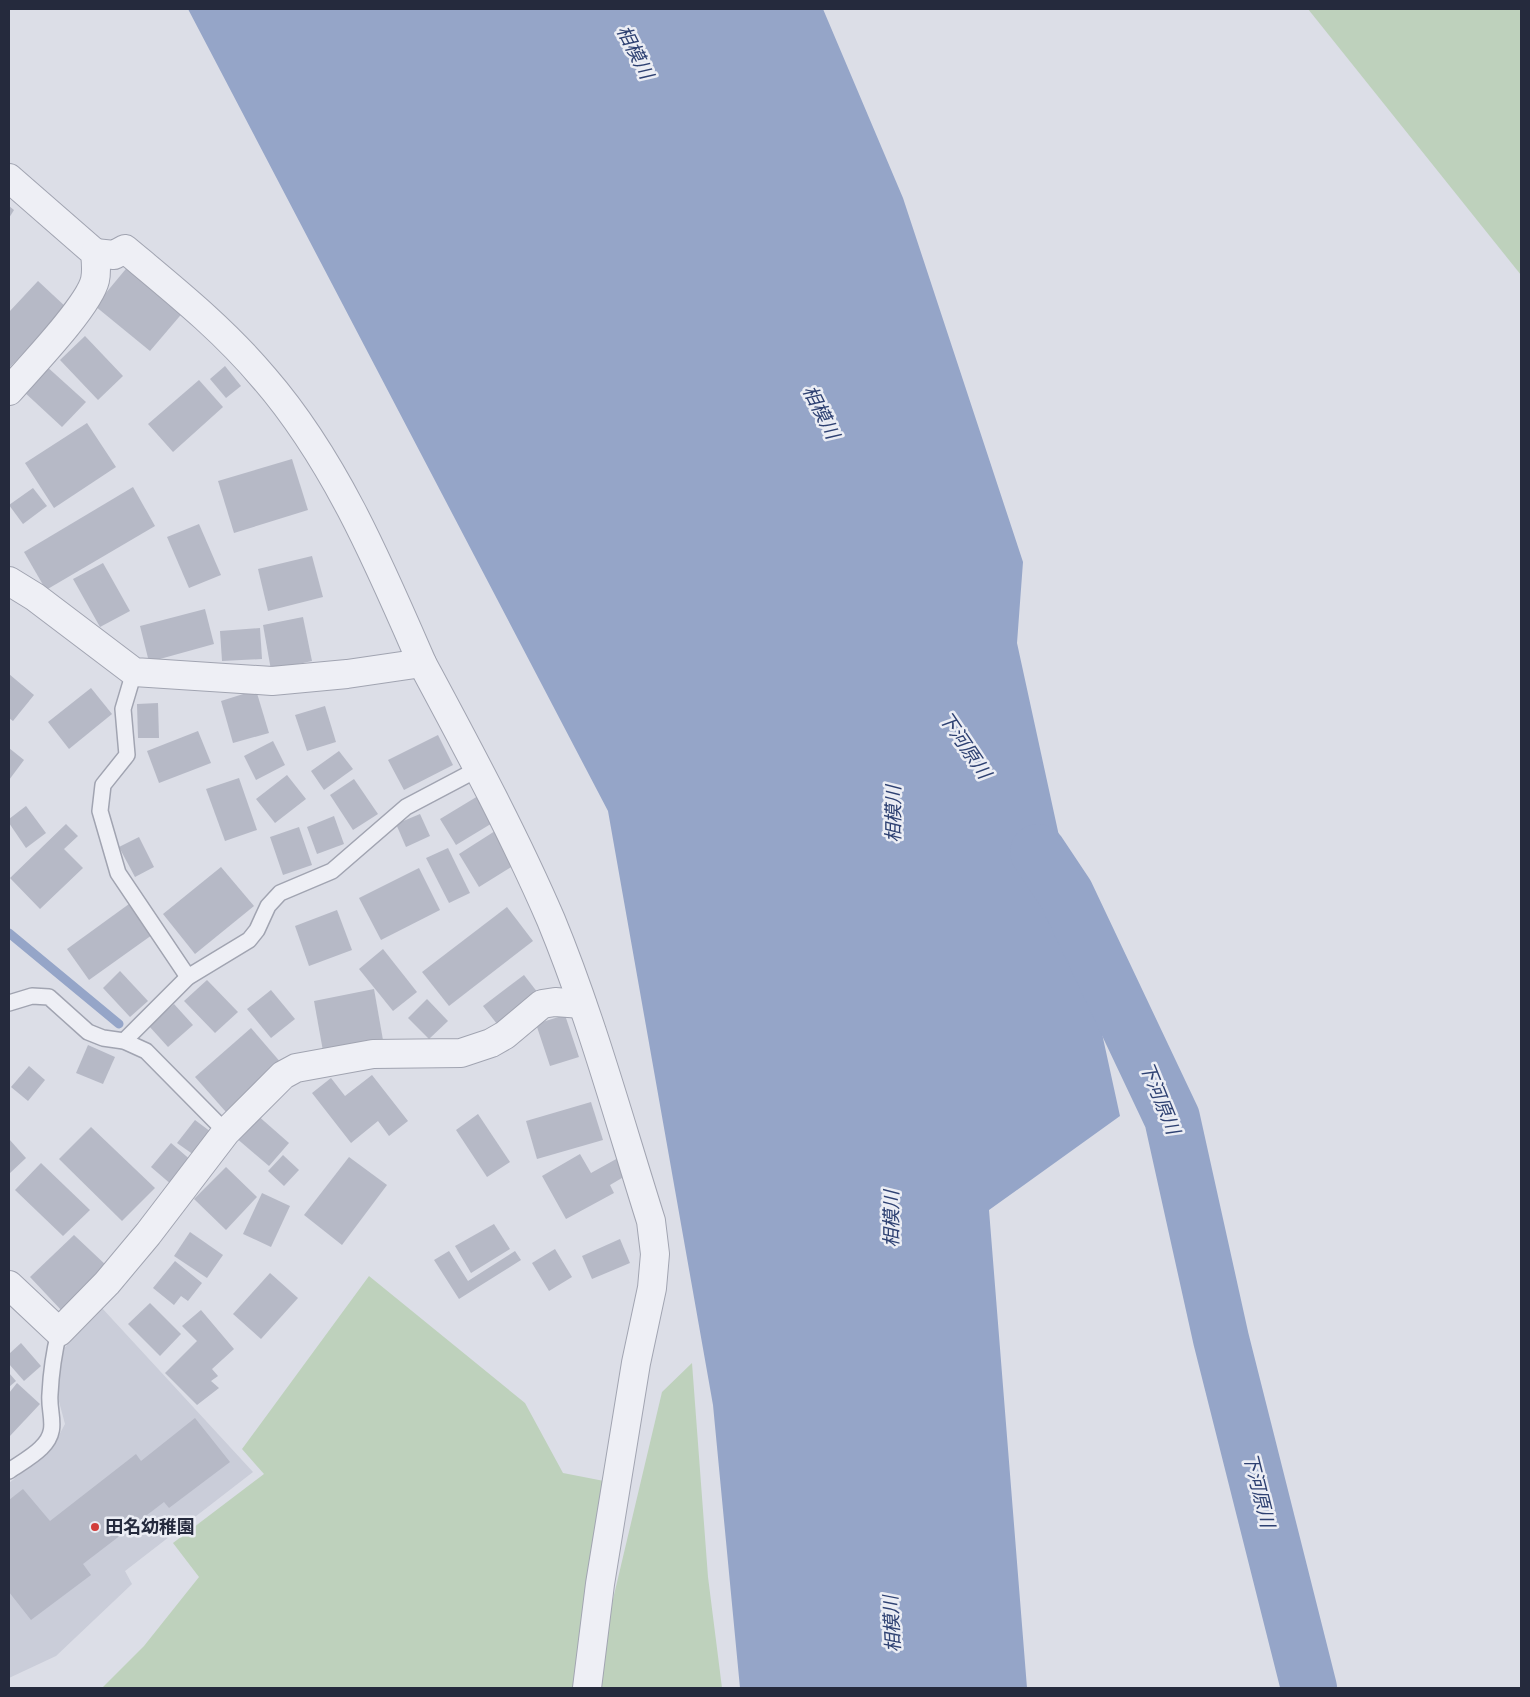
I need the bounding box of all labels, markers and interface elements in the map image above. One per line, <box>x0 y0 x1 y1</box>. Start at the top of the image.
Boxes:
water label: 相模川 <box>612 21 659 84</box>
water label: 相模川 <box>798 381 845 444</box>
water label: 下河原川 <box>934 707 997 785</box>
water label: 相模川 <box>882 784 905 843</box>
water label: 下河原川 <box>1135 1058 1186 1139</box>
water label: 相模川 <box>880 1189 903 1248</box>
water label: 下河原川 <box>1239 1450 1280 1532</box>
place label: 田名幼稚園 <box>105 1516 195 1538</box>
marker: 田名幼稚園 <box>89 1521 101 1533</box>
water label: 相模川 <box>879 1593 905 1653</box>

